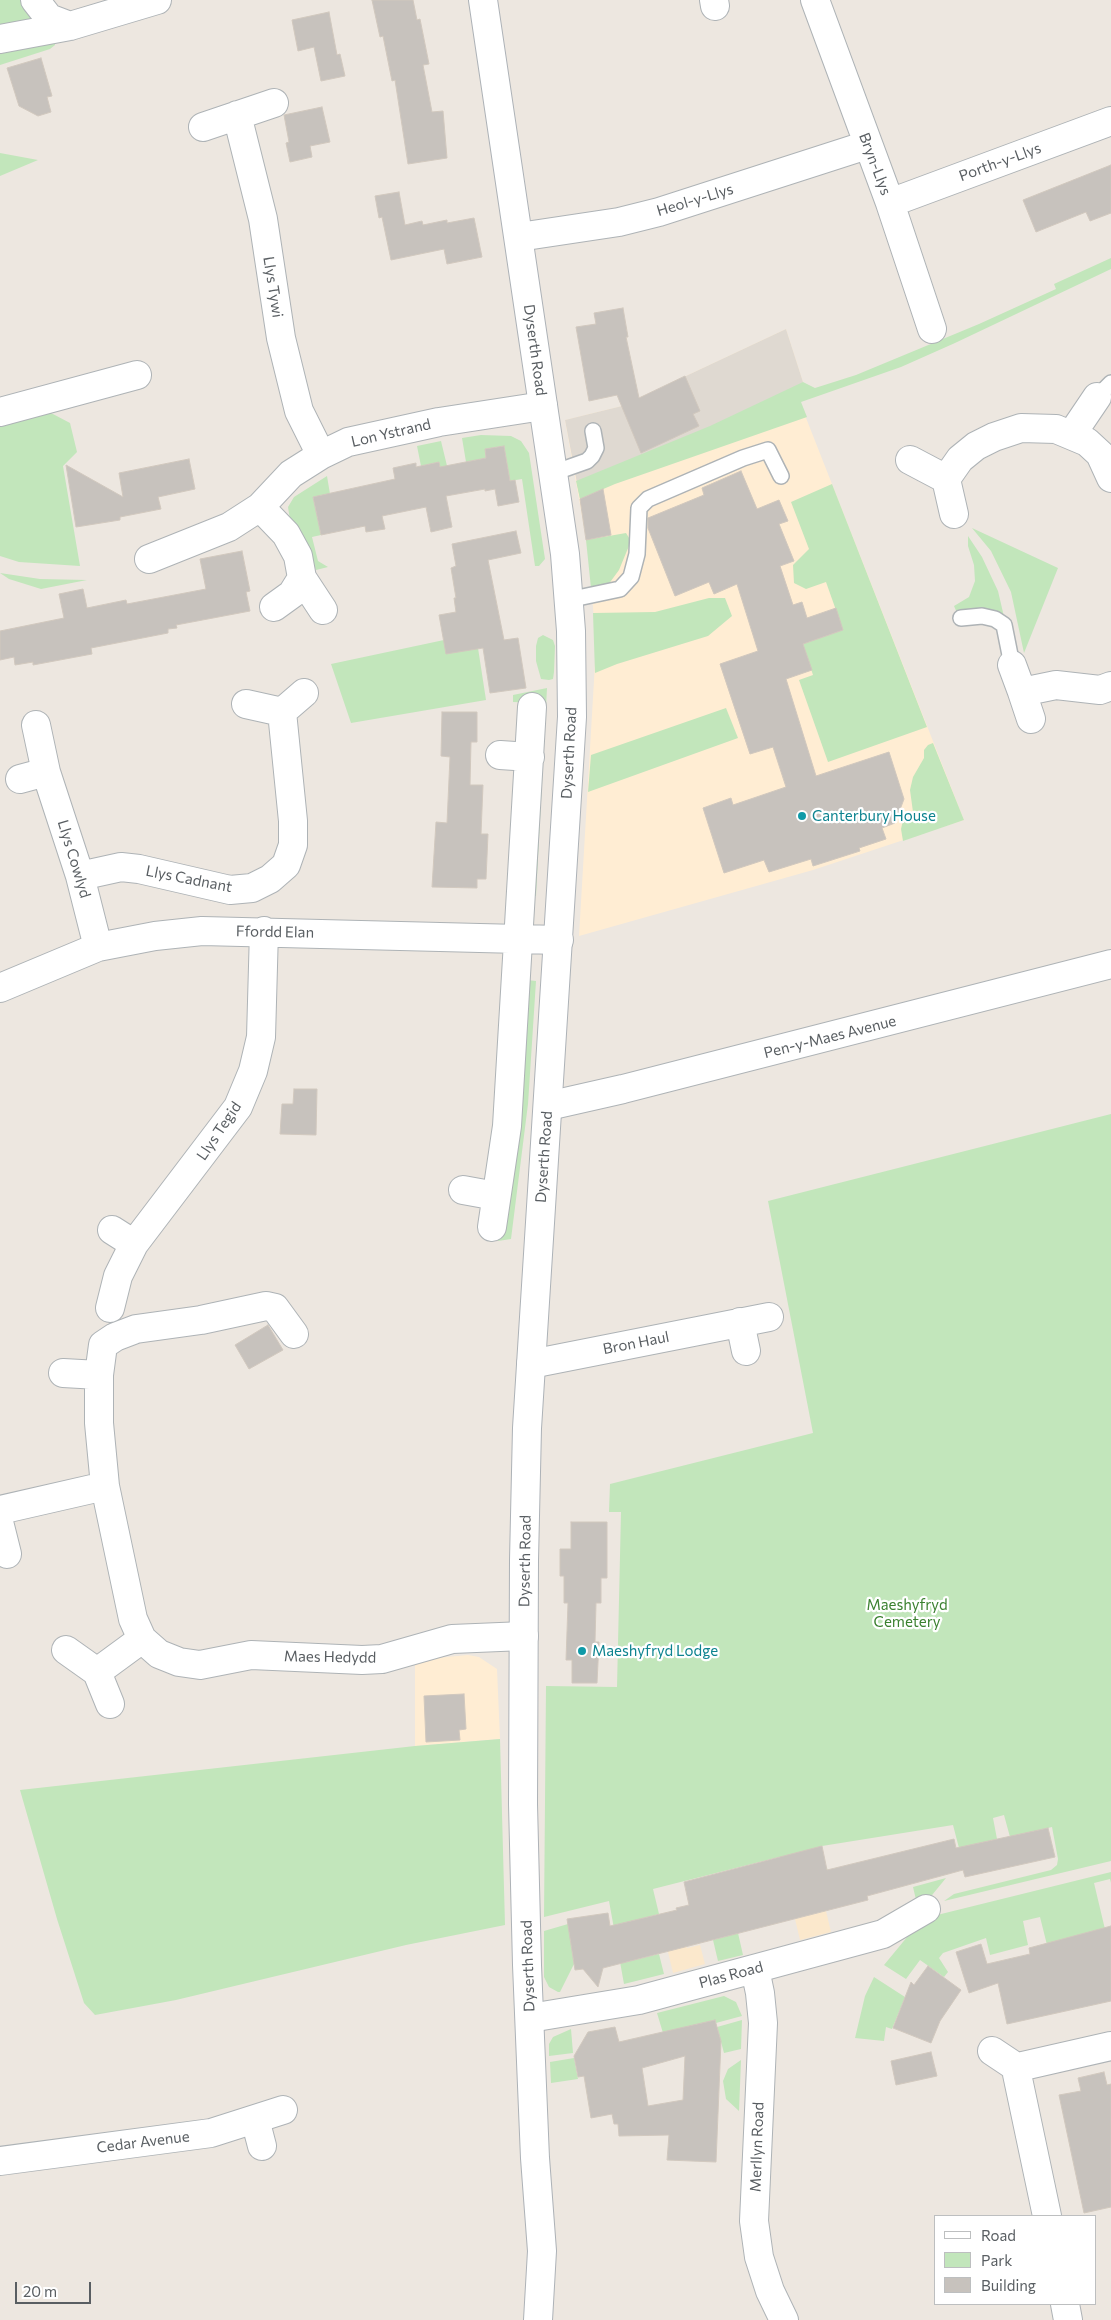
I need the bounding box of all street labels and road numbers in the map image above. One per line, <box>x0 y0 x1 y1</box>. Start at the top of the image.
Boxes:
street label: Bryn-Llys <box>855 130 895 198</box>
street label: Porth-y-Llys <box>956 139 1044 185</box>
street label: Heol-y-Llys <box>654 180 736 220</box>
street label: Llys Tywi <box>259 255 287 319</box>
street label: Dyserth Road <box>520 303 550 397</box>
street label: Lon Ystrand <box>349 415 433 451</box>
street label: Dyserth Road <box>558 707 580 799</box>
street label: Llys Cowlyd <box>54 818 94 900</box>
street label: Llys Cadnant <box>144 862 234 896</box>
street label: Ffordd Elan <box>236 922 314 942</box>
street label: Pen-y-Maes Avenue <box>762 1012 898 1062</box>
street label: Llys Tegid <box>193 1098 245 1164</box>
street label: Dyserth Road <box>532 1110 556 1204</box>
street label: Bron Haul <box>601 1328 671 1358</box>
street label: Dyserth Road <box>515 1515 535 1607</box>
street label: Maes Hedydd <box>284 1647 376 1667</box>
street label: Dyserth Road <box>517 1920 539 2012</box>
street label: Plas Road <box>697 1958 765 1992</box>
street label: Merllyn Road <box>746 2102 768 2192</box>
street label: Cedar Avenue <box>95 2127 191 2157</box>

